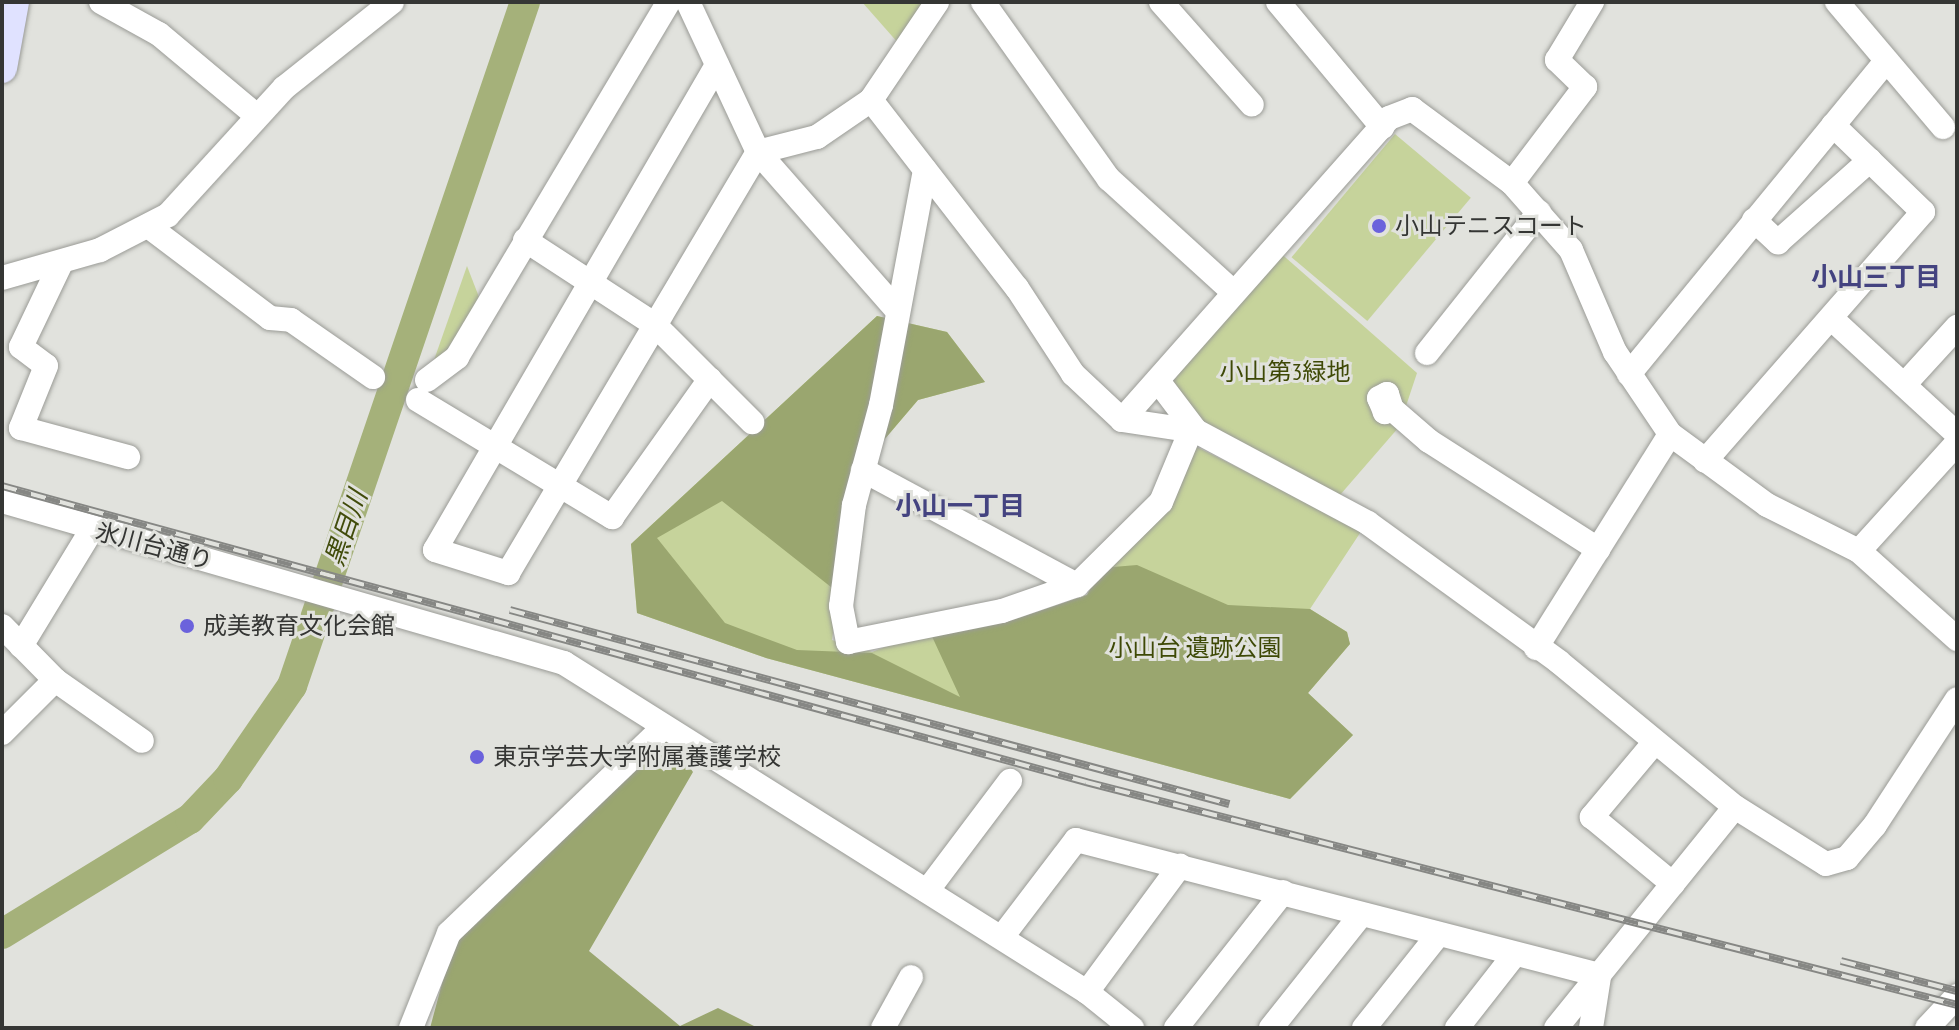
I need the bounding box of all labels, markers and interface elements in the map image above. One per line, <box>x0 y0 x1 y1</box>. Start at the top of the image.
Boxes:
place label: 小山テニスコート <box>1395 212 1587 240</box>
marker: 小山テニスコート <box>1370 217 1388 235</box>
district label: 小山三丁目 <box>1811 261 1941 293</box>
park label: 小山第3緑地 <box>1220 358 1350 386</box>
water label: 黒目川 <box>319 486 373 570</box>
district label: 小山一丁目 <box>895 490 1025 522</box>
street label: 氷川台通り <box>92 517 216 575</box>
place label: 成美教育文化会館 <box>203 612 395 640</box>
marker: 成美教育文化会館 <box>178 617 196 635</box>
park label: 小山台 遺跡公園 <box>1108 634 1282 662</box>
place label: 東京学芸大学附属養護学校 <box>493 743 781 771</box>
marker: 東京学芸大学附属養護学校 <box>468 748 486 766</box>

